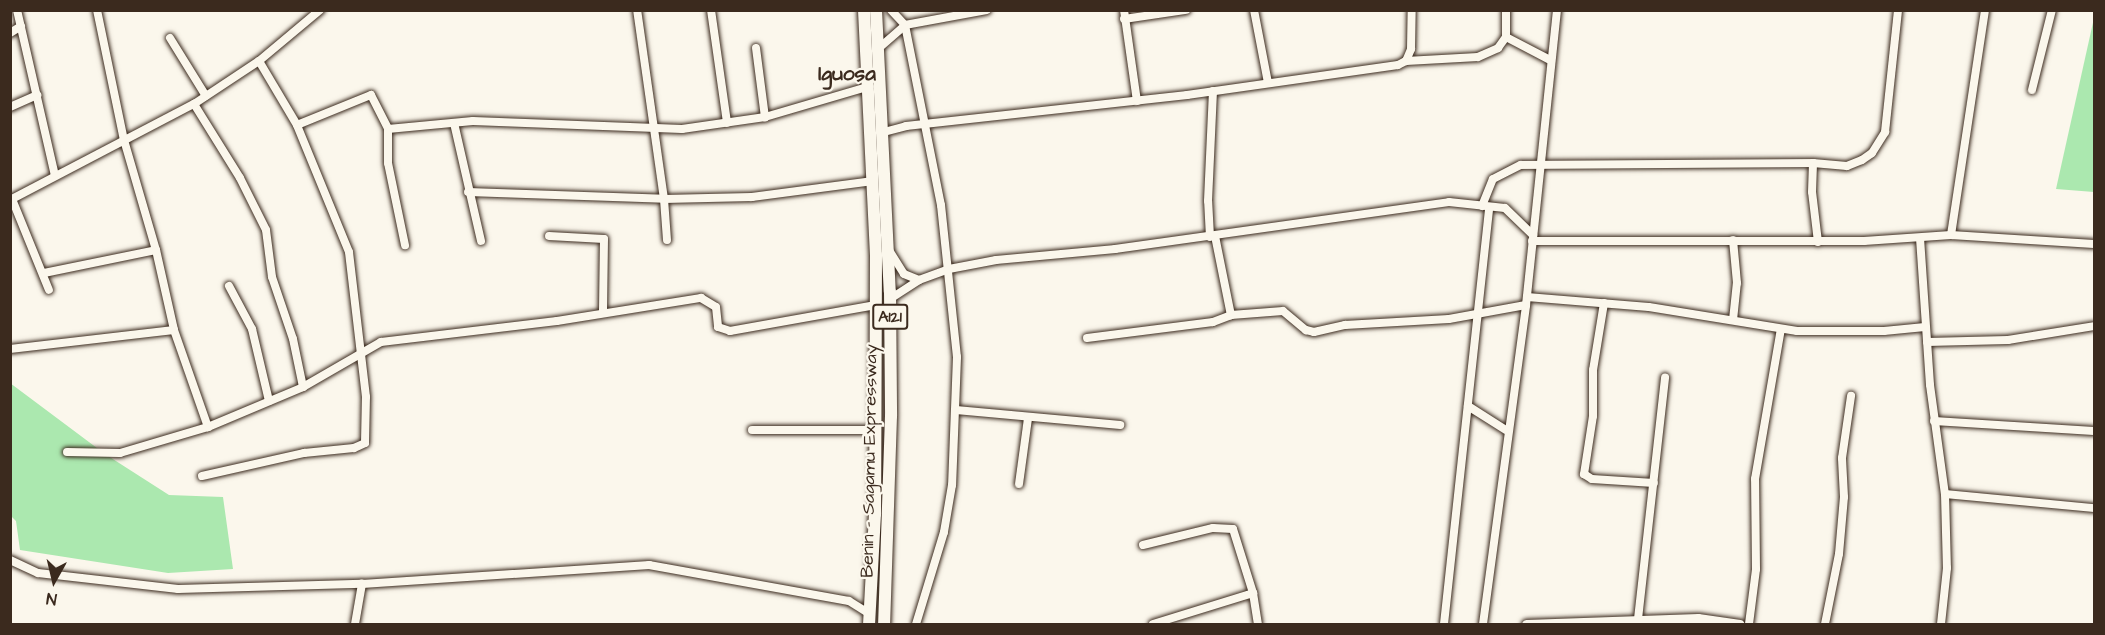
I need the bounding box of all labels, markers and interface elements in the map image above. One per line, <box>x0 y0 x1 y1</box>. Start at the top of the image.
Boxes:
district label: Iguosa <box>818 61 876 87</box>
road number: A121 <box>872 304 908 330</box>
street label: Benin - Sagamu Expressway <box>857 344 883 578</box>
north arrow <box>24 551 84 611</box>
text: N <box>45 587 58 610</box>

